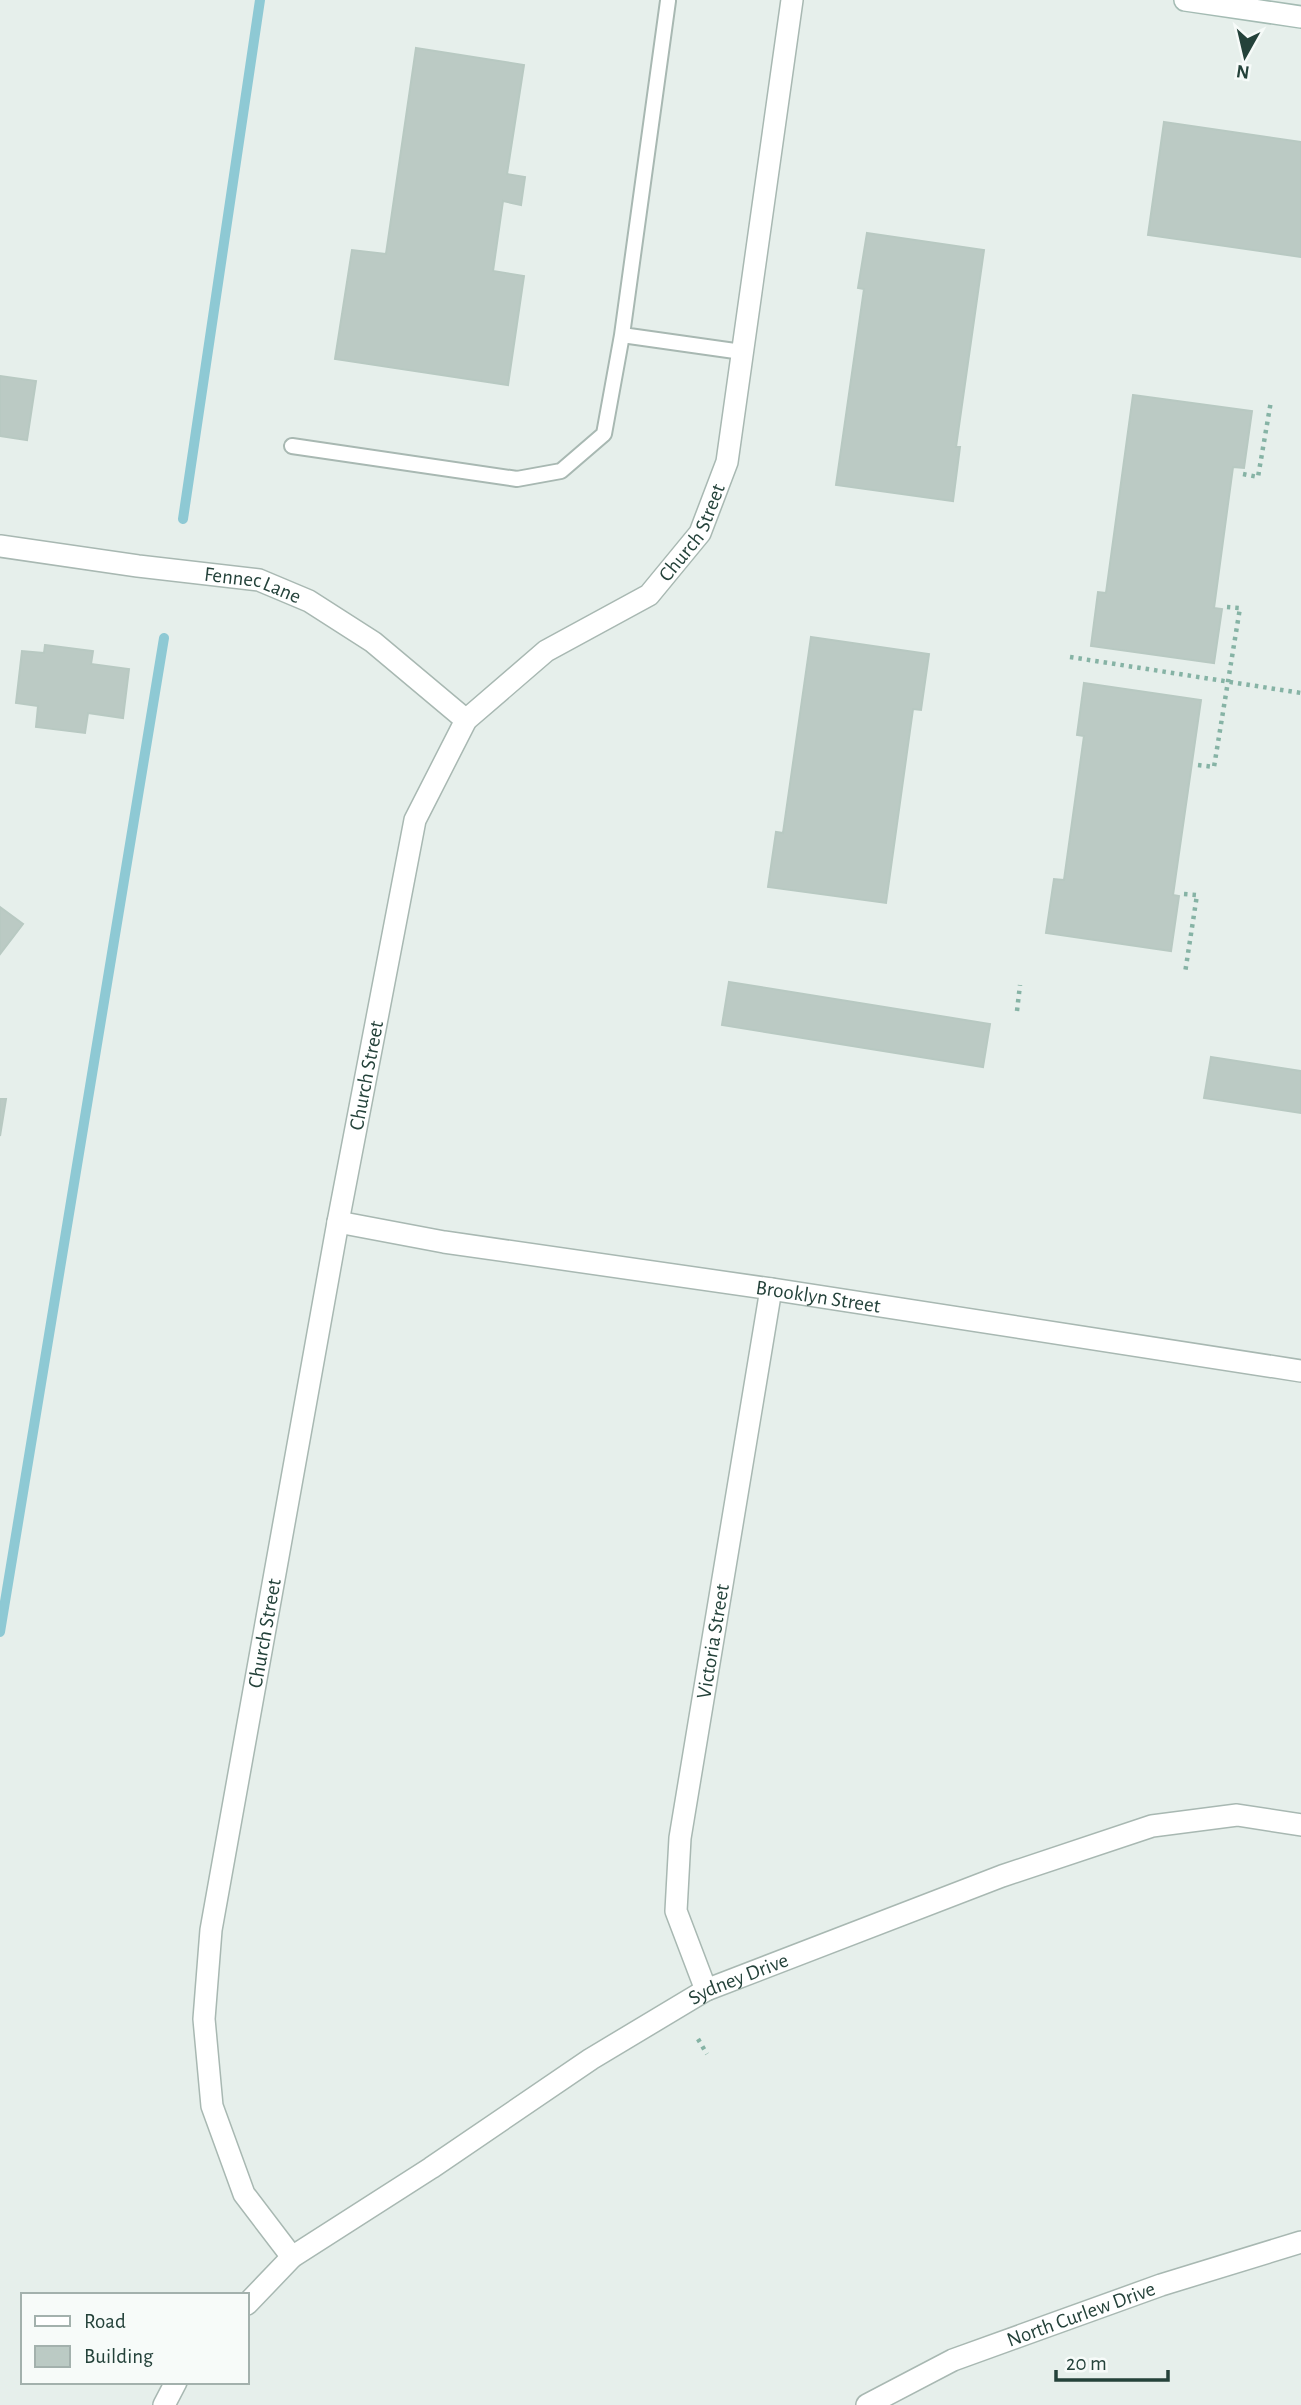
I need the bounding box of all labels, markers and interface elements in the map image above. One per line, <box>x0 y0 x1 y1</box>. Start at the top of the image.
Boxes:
north arrow <box>1210 21 1280 91</box>
text: N <box>1235 61 1251 82</box>
street label: Church Street <box>654 480 728 585</box>
street label: Fennec Lane <box>203 563 304 607</box>
street label: Church Street <box>345 1019 387 1132</box>
street label: Brooklyn Street <box>754 1276 882 1316</box>
street label: Church Street <box>244 1576 284 1690</box>
street label: Victoria Street <box>693 1582 733 1700</box>
street label: Sydney Drive <box>685 1949 791 2009</box>
street label: North Curlew Drive <box>1004 2278 1158 2350</box>
legend <box>21 2293 248 2384</box>
text: Road <box>84 2311 126 2332</box>
scale bar <box>1056 2338 1168 2382</box>
text: Building <box>84 2346 154 2367</box>
text: 20 m <box>1066 2353 1107 2374</box>

